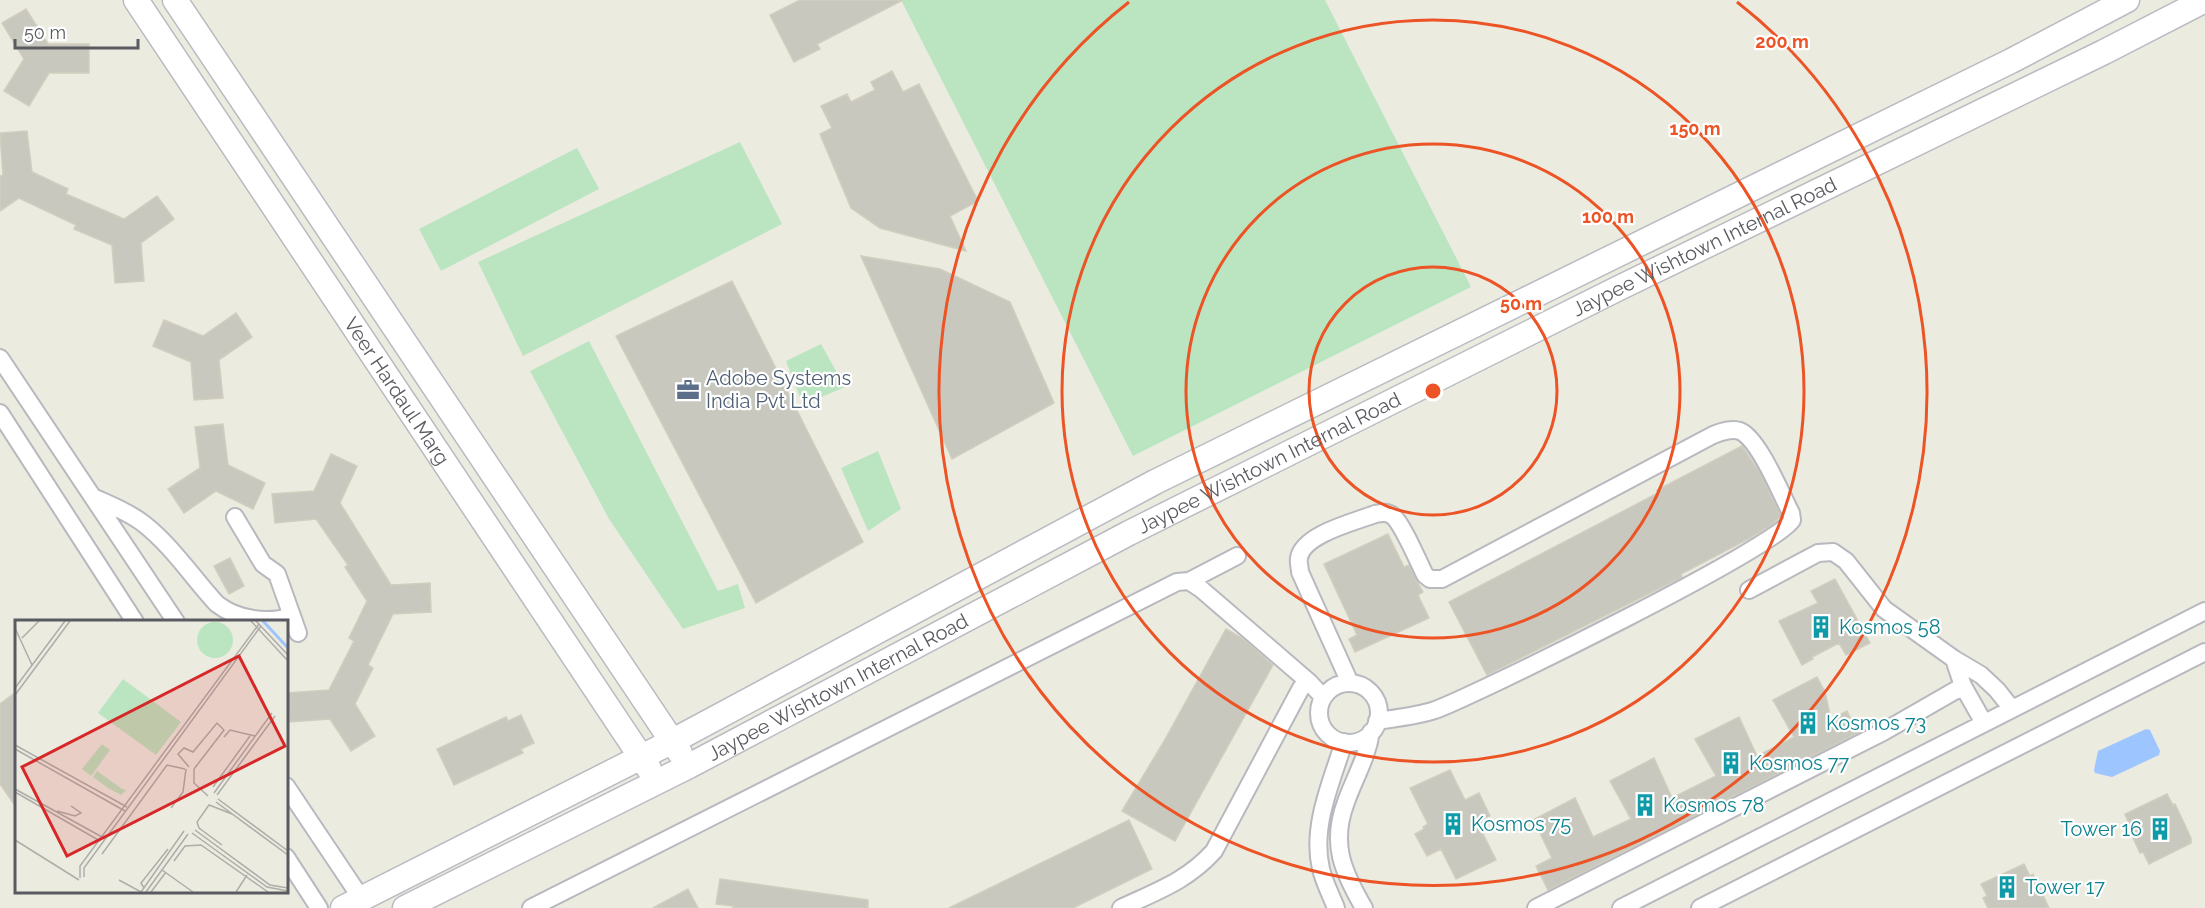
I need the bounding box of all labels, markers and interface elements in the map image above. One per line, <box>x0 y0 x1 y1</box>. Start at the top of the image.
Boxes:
scale bar <box>15 12 138 50</box>
text: 50 m <box>24 22 66 43</box>
text: 200 m <box>1755 31 1809 52</box>
text: 150 m <box>1670 118 1721 139</box>
street label: Jaypee Wishtown Internal Road <box>1568 172 1840 321</box>
text: 100 m <box>1582 206 1634 227</box>
text: 50 m <box>1500 293 1542 314</box>
street label: Veer Hardaul Marg <box>339 313 455 469</box>
place label: Adobe Systems India Pvt Ltd <box>706 366 851 413</box>
office icon: Adobe Systems India Pvt Ltd <box>675 377 701 403</box>
centre of rings <box>1423 381 1443 401</box>
street label: Jaypee Wishtown Internal Road <box>1133 387 1405 539</box>
street label: Jaypee Wishtown Internal Road <box>704 608 972 766</box>
building icon: Kosmos 58 <box>1808 614 1834 640</box>
place label: Kosmos 58 <box>1839 615 1941 639</box>
inset map <box>15 620 288 893</box>
building icon: Kosmos 73 <box>1795 710 1821 736</box>
place label: Kosmos 73 <box>1826 711 1926 735</box>
building icon: Kosmos 77 <box>1718 750 1744 776</box>
place label: Kosmos 77 <box>1749 751 1850 775</box>
building icon: Kosmos 78 <box>1632 792 1658 818</box>
place label: Kosmos 78 <box>1663 793 1764 817</box>
building icon: Kosmos 75 <box>1440 811 1466 837</box>
place label: Kosmos 75 <box>1471 812 1571 836</box>
building icon: Tower 16 <box>2147 816 2173 842</box>
place label: Tower 16 <box>2061 817 2142 841</box>
building icon: Tower 17 <box>1994 874 2020 900</box>
place label: Tower 17 <box>2025 875 2105 899</box>

